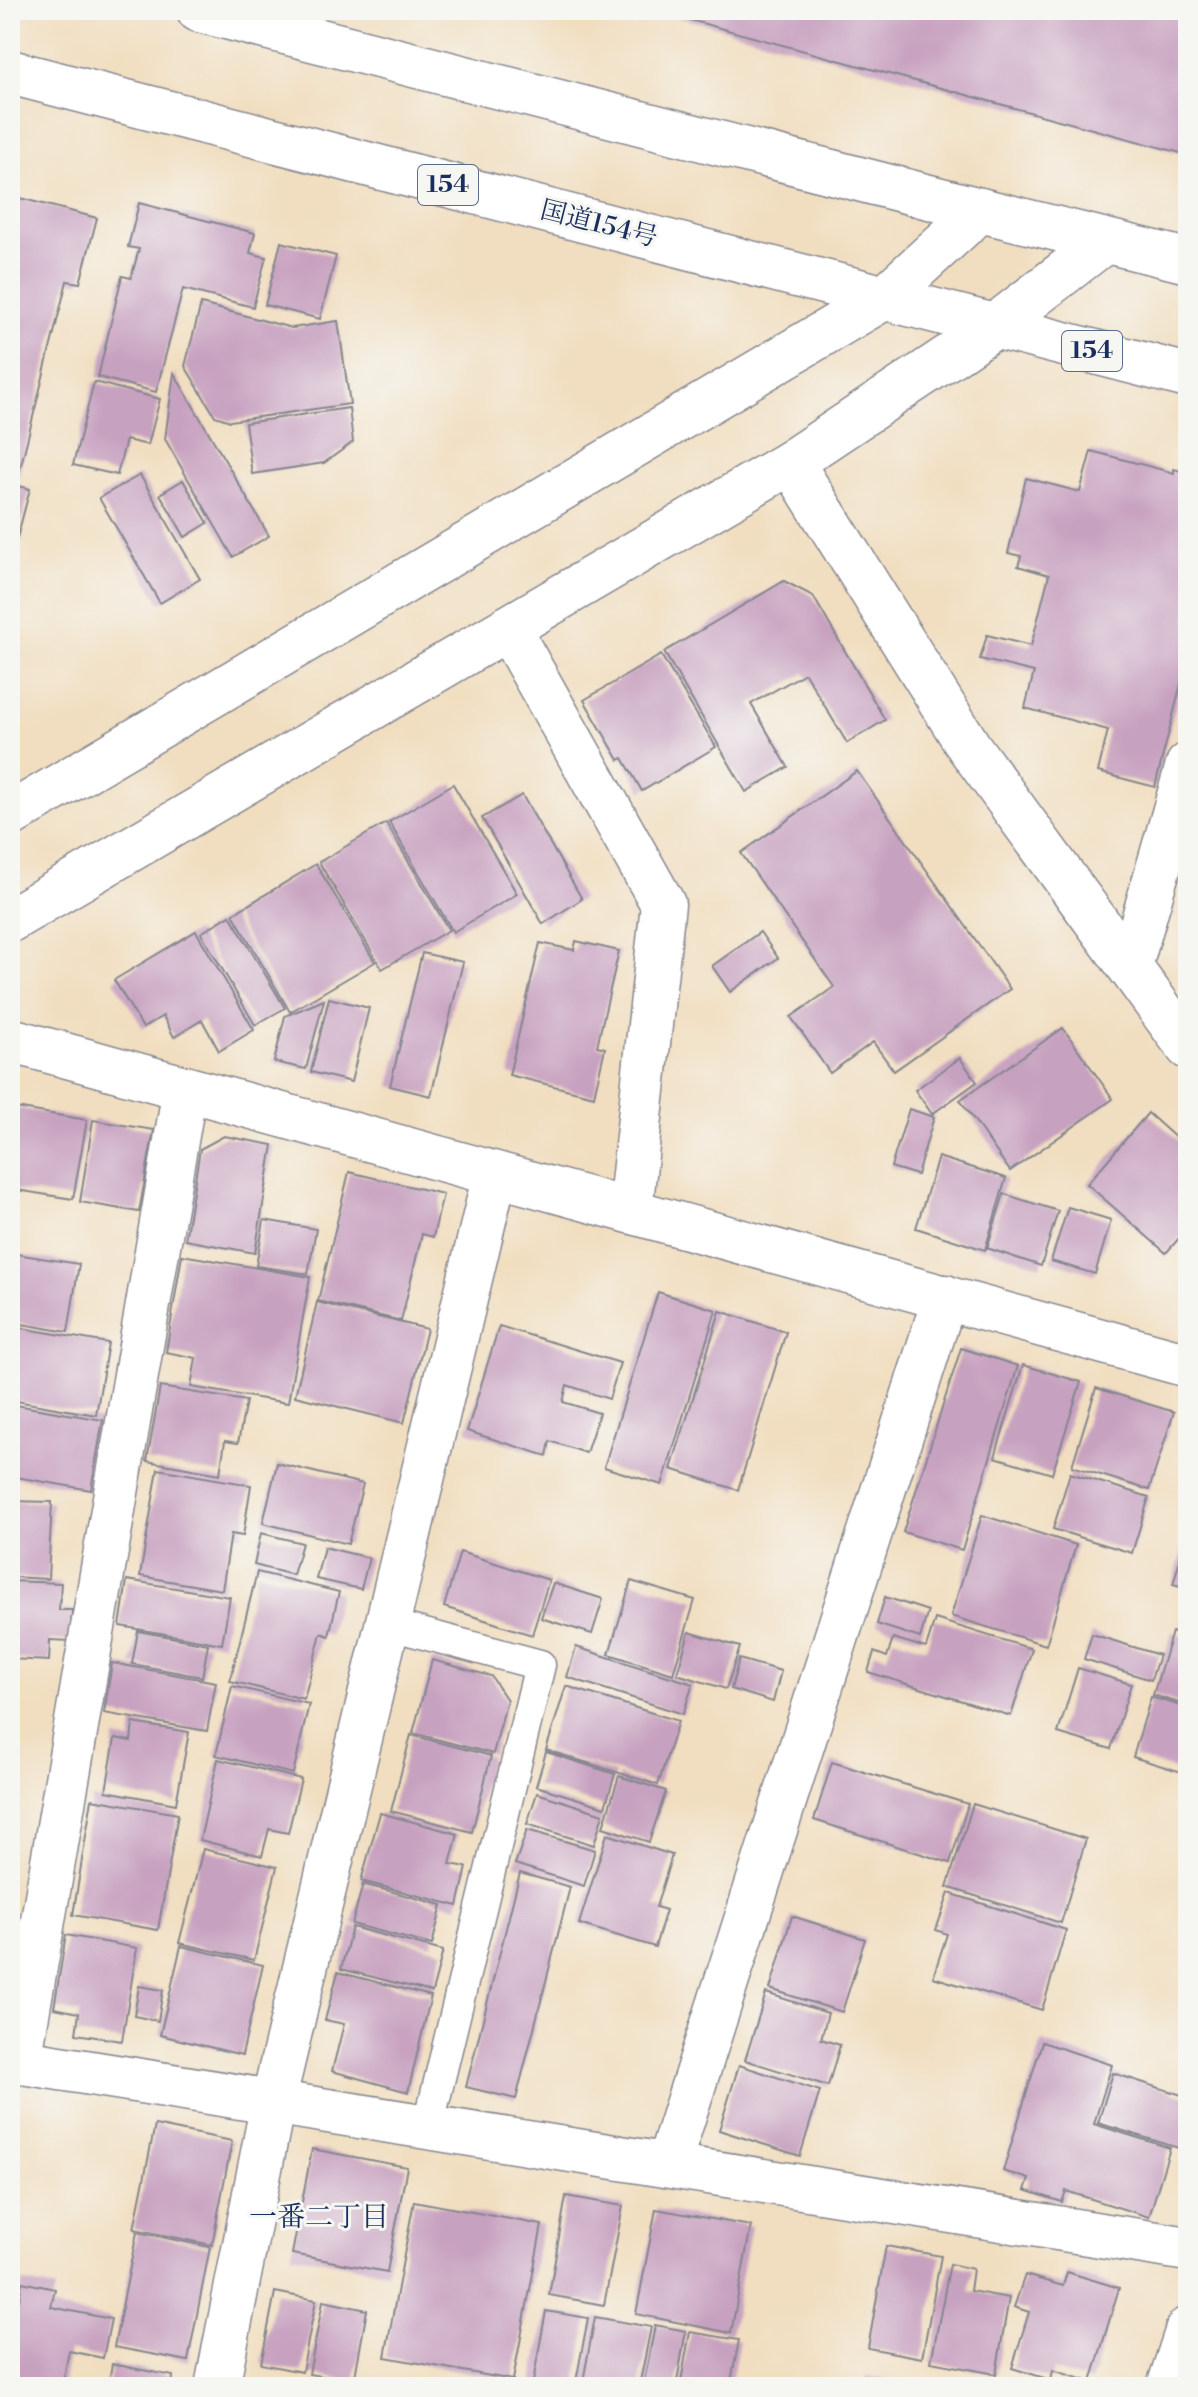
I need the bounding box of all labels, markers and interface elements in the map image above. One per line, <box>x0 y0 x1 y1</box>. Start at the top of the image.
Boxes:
road number: 154 <box>418 165 478 205</box>
street label: 国道154号 <box>537 194 661 254</box>
road number: 154 <box>1062 331 1122 371</box>
district label: 一番二丁目 <box>249 2200 389 2235</box>

